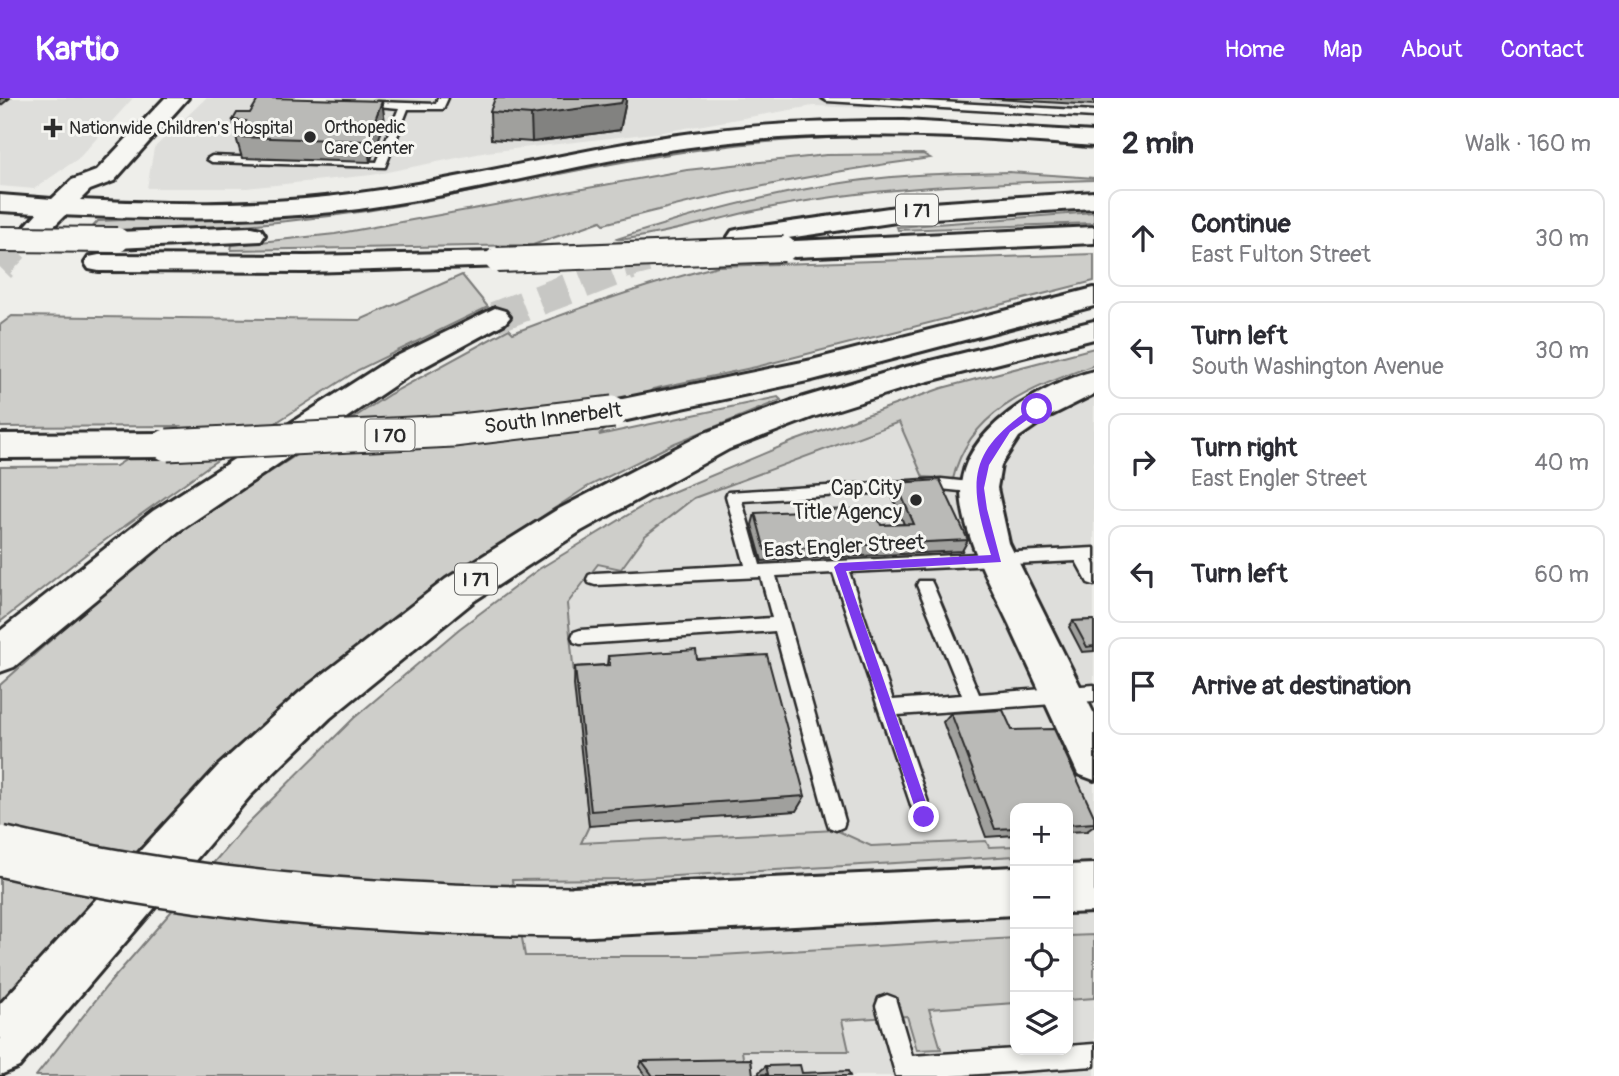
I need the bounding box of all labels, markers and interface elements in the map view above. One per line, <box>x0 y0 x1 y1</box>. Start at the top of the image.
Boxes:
text: Kartio <box>35 29 119 70</box>
text: Home <box>1224 35 1285 64</box>
text: Map <box>1323 35 1363 64</box>
text: About <box>1401 35 1463 64</box>
text: Contact <box>1501 35 1584 64</box>
place label: Orthopedic Care Center <box>324 116 415 160</box>
place label: Nationwide Children's Hospital <box>69 117 293 140</box>
marker: Nationwide Children's Hospital <box>43 118 63 138</box>
text: 2 min <box>1122 125 1194 162</box>
marker: Orthopedic Care Center <box>302 129 318 145</box>
text: Walk · 160 m <box>1465 129 1591 158</box>
road number: I 71 <box>896 194 938 226</box>
text: Continue <box>1191 208 1291 240</box>
icon: ahead <box>1124 219 1162 257</box>
text: 30 m <box>1535 224 1589 253</box>
text: East Fulton Street <box>1191 240 1371 269</box>
text: Turn left <box>1191 320 1287 352</box>
icon: left <box>1124 331 1162 369</box>
text: 30 m <box>1535 336 1589 365</box>
text: South Washington Avenue <box>1191 352 1444 381</box>
route start <box>1021 393 1052 424</box>
street label: South Innerbelt <box>483 397 624 440</box>
road number: I 70 <box>366 420 414 450</box>
text: Turn right <box>1191 432 1297 464</box>
icon: right <box>1124 443 1162 481</box>
text: 40 m <box>1535 448 1589 477</box>
text: East Engler Street <box>1191 464 1367 493</box>
place label: Cap City Title Agency <box>793 475 902 526</box>
marker: Cap City Title Agency <box>908 492 924 508</box>
street label: East Engler Street <box>763 529 926 564</box>
icon: left <box>1124 555 1162 593</box>
text: Turn left <box>1191 558 1287 590</box>
text: 60 m <box>1534 560 1589 589</box>
road number: I 71 <box>455 564 497 594</box>
icon: arrive <box>1124 667 1162 705</box>
text: Arrive at destination <box>1191 670 1411 702</box>
route end <box>908 801 939 832</box>
map controls <box>1010 803 1073 1055</box>
button: + <box>1010 803 1073 866</box>
button: − <box>1010 866 1073 929</box>
button: locate <box>1010 929 1073 992</box>
button: layers <box>1010 992 1073 1055</box>

